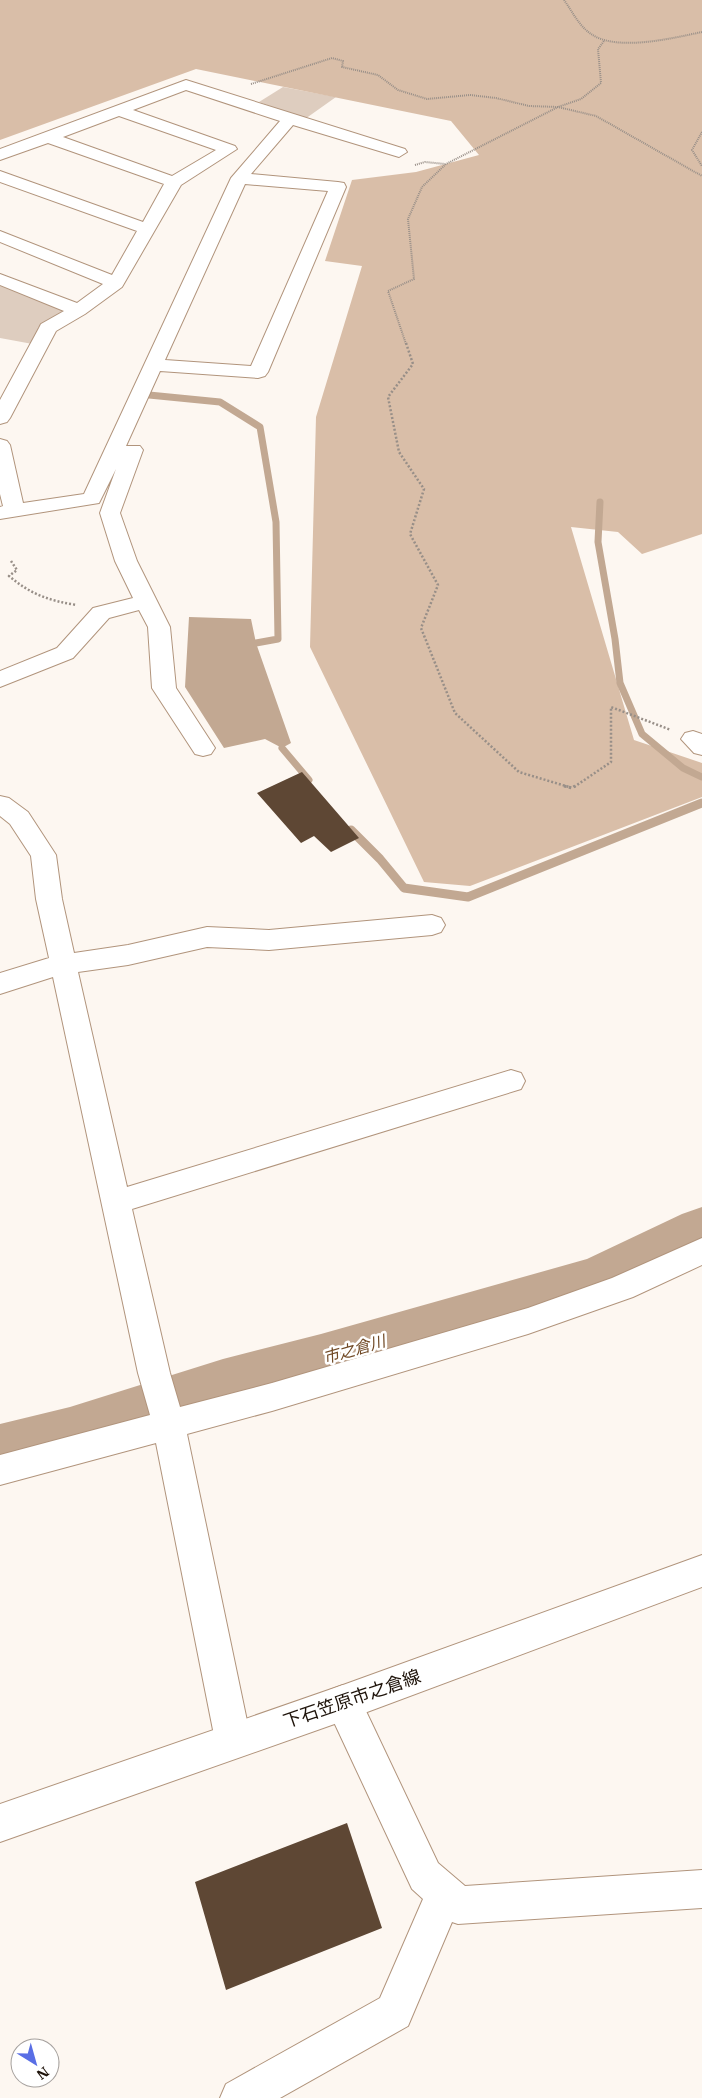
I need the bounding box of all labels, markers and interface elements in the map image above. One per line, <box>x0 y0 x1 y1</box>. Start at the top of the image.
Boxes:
water label: 市之倉川 <box>320 1330 389 1367</box>
street label: 下石笠原市之倉線 <box>280 1664 424 1733</box>
north arrow <box>10 2038 60 2088</box>
text: N <box>33 2063 53 2084</box>

